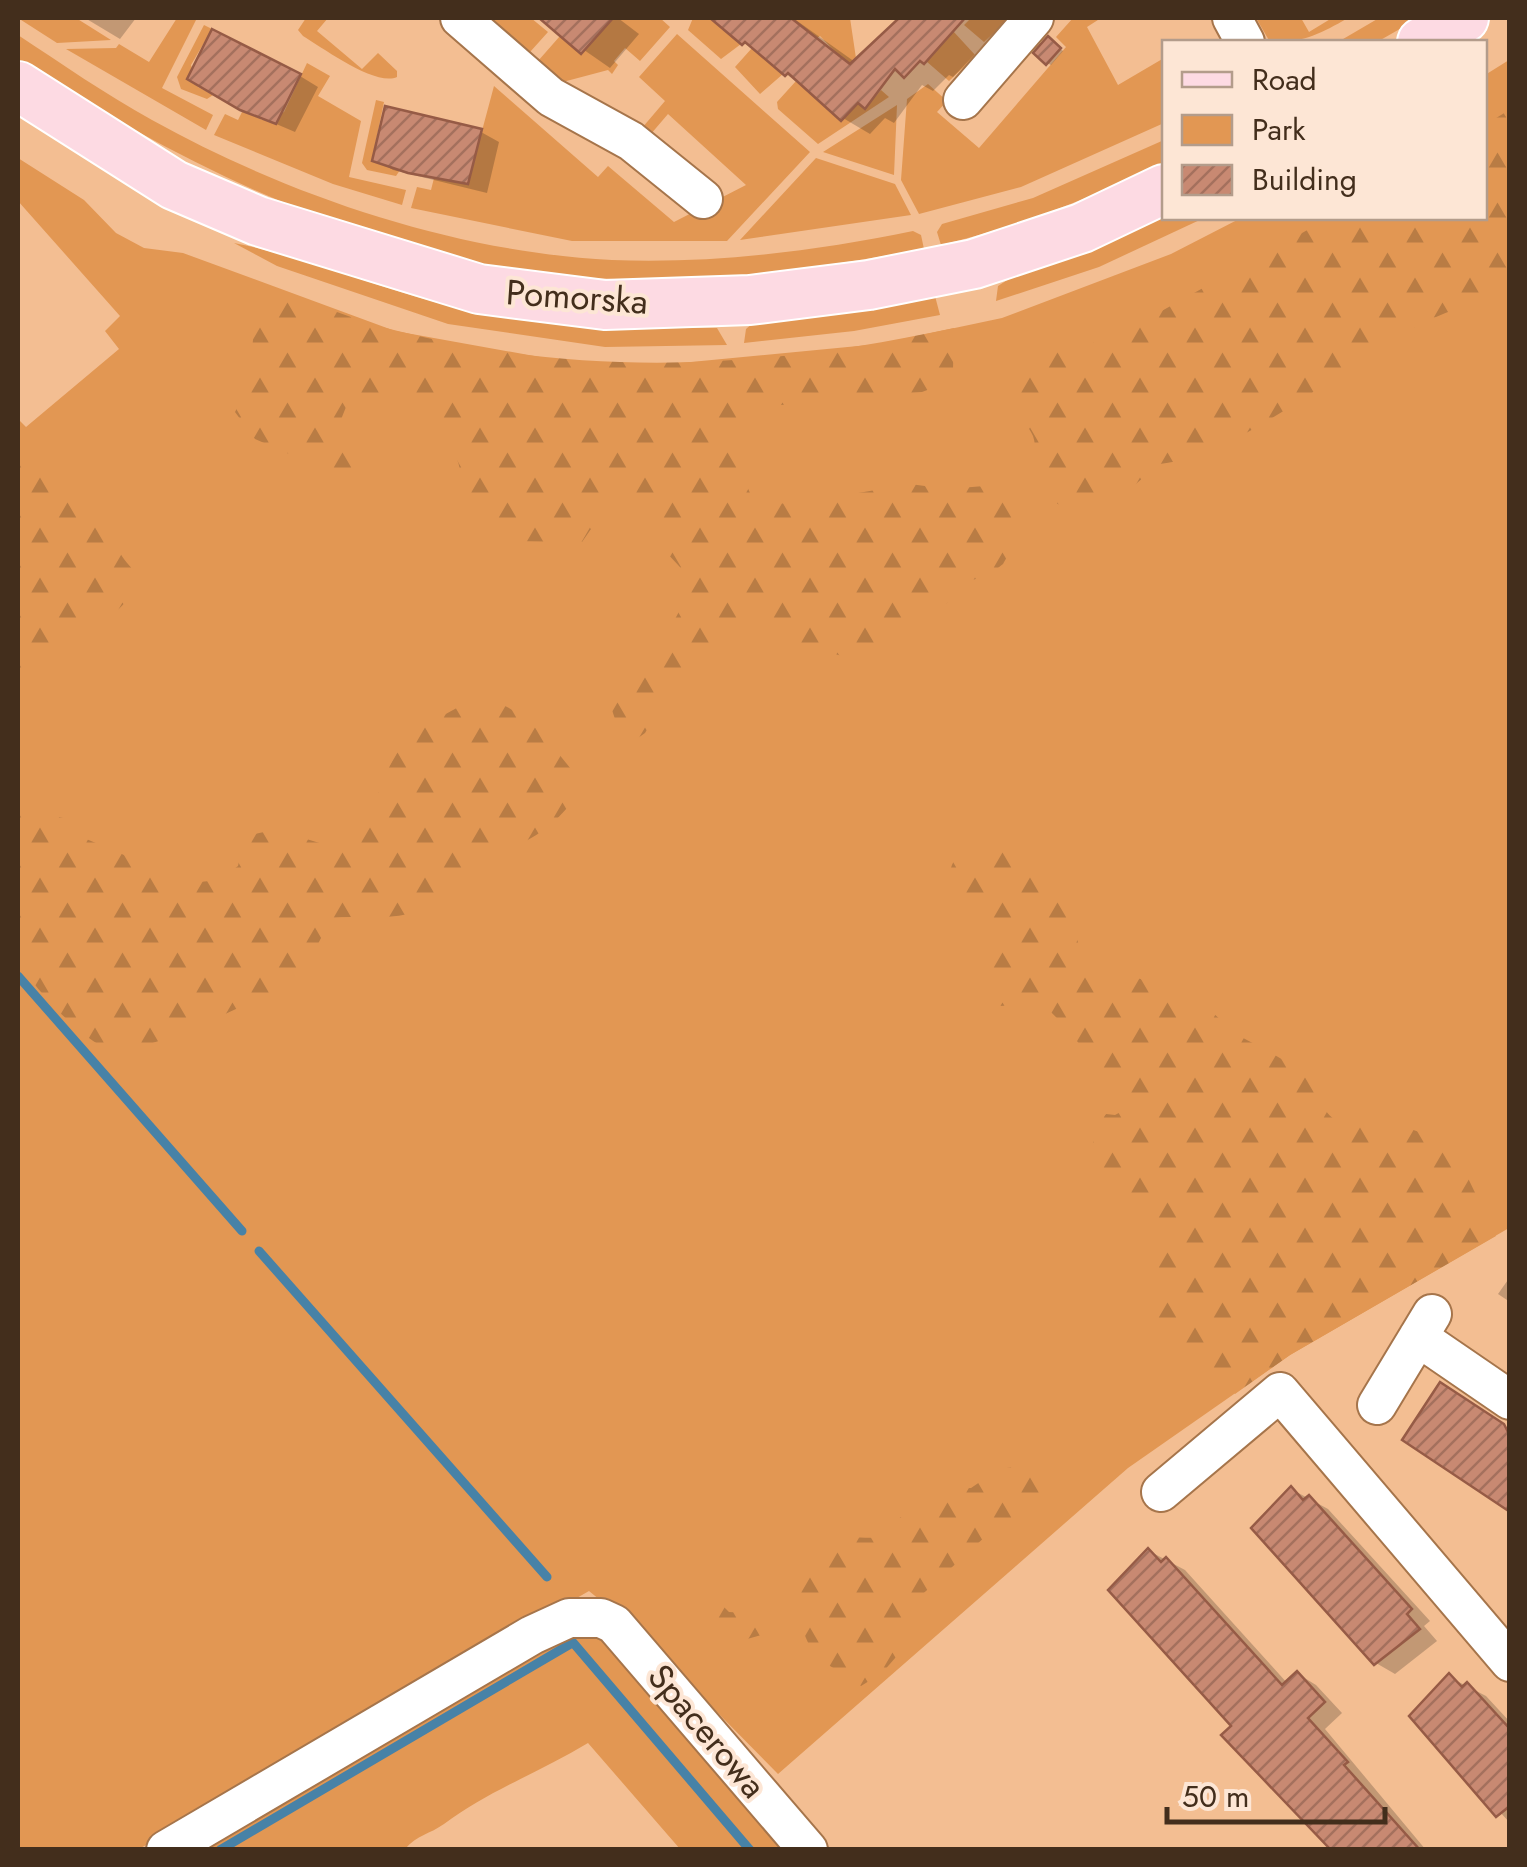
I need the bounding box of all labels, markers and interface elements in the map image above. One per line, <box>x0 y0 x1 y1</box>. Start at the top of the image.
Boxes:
legend <box>1162 40 1487 220</box>
text: Road <box>1252 58 1317 101</box>
text: Park <box>1252 108 1306 151</box>
text: Building <box>1252 158 1357 201</box>
street label: Pomorska <box>504 267 650 327</box>
street label: Spacerowa <box>636 1653 778 1809</box>
scale bar <box>1167 1762 1384 1824</box>
text: 50 m <box>1182 1775 1249 1818</box>

